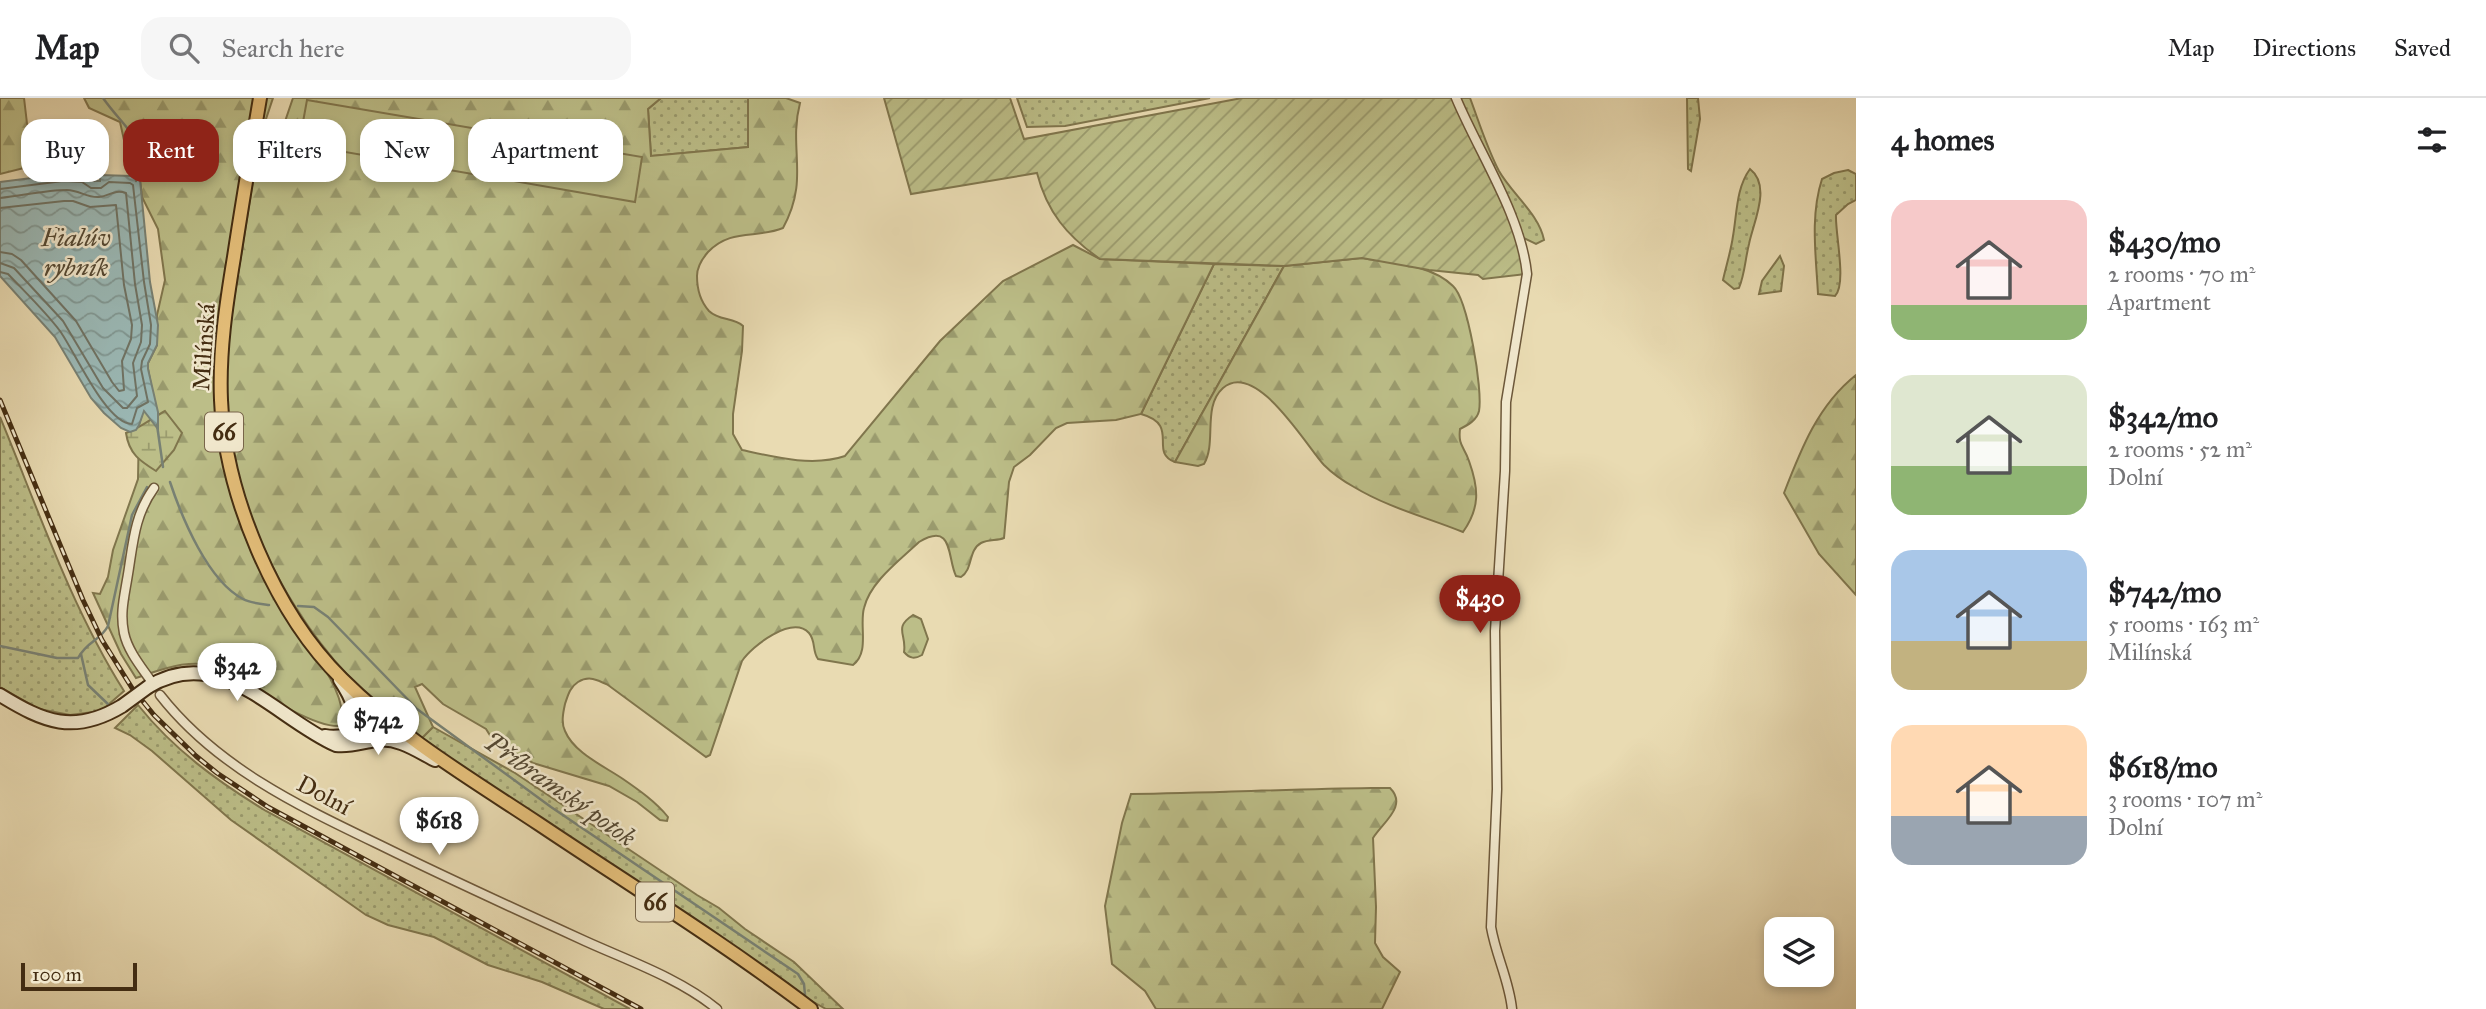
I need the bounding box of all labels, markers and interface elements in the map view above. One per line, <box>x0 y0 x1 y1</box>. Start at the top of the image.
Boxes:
search box <box>141 17 631 80</box>
text: Map <box>35 28 99 68</box>
icon: search <box>165 29 203 67</box>
text: Search here <box>221 32 345 64</box>
text: Map <box>2168 33 2215 63</box>
text: Directions <box>2253 33 2356 63</box>
text: Saved <box>2394 33 2451 63</box>
chip: Buy <box>21 119 109 182</box>
chip: Rent <box>123 119 219 182</box>
chip: Filters <box>233 119 346 182</box>
chip: New <box>360 119 454 182</box>
chip: Apartment <box>468 119 623 182</box>
icon: filters <box>2413 121 2451 159</box>
text: 4 homes <box>1891 122 1995 158</box>
water label: Fialúv rybník <box>40 221 111 283</box>
text: $430/mo <box>2108 224 2221 260</box>
icon: home <box>1947 228 2031 312</box>
text: 2 rooms · 70 m² <box>2108 260 2256 288</box>
text: Apartment <box>2108 288 2211 316</box>
street label: Milínská <box>186 302 222 392</box>
text: $342/mo <box>2108 399 2218 435</box>
icon: home <box>1947 403 2031 487</box>
road number: 66 <box>205 412 243 452</box>
text: 2 rooms · 52 m² <box>2108 435 2252 463</box>
text: Dolní <box>2108 463 2163 491</box>
text: $742/mo <box>2108 574 2221 610</box>
pin: $430 <box>1439 575 1521 635</box>
icon: home <box>1947 578 2031 662</box>
text: $430 <box>1455 584 1505 612</box>
text: 5 rooms · 163 m² <box>2108 610 2259 638</box>
text: Milínská <box>2108 638 2192 666</box>
pin: $342 <box>196 644 278 703</box>
text: $342 <box>213 652 261 680</box>
pin: $742 <box>337 698 419 757</box>
text: $742 <box>353 706 403 734</box>
water label: Příbramský potok <box>477 725 643 854</box>
text: $618/mo <box>2108 749 2218 785</box>
icon: home <box>1947 753 2031 837</box>
street label: Dolní <box>292 768 358 822</box>
text: 3 rooms · 107 m² <box>2108 785 2262 813</box>
pin: $618 <box>398 798 480 857</box>
text: $618 <box>416 806 462 834</box>
text: Dolní <box>2108 813 2163 841</box>
road number: 66 <box>636 882 674 922</box>
map controls <box>1764 917 1834 987</box>
button: layers <box>1764 917 1834 987</box>
scale bar <box>21 960 136 992</box>
text: 100 m <box>32 963 82 986</box>

